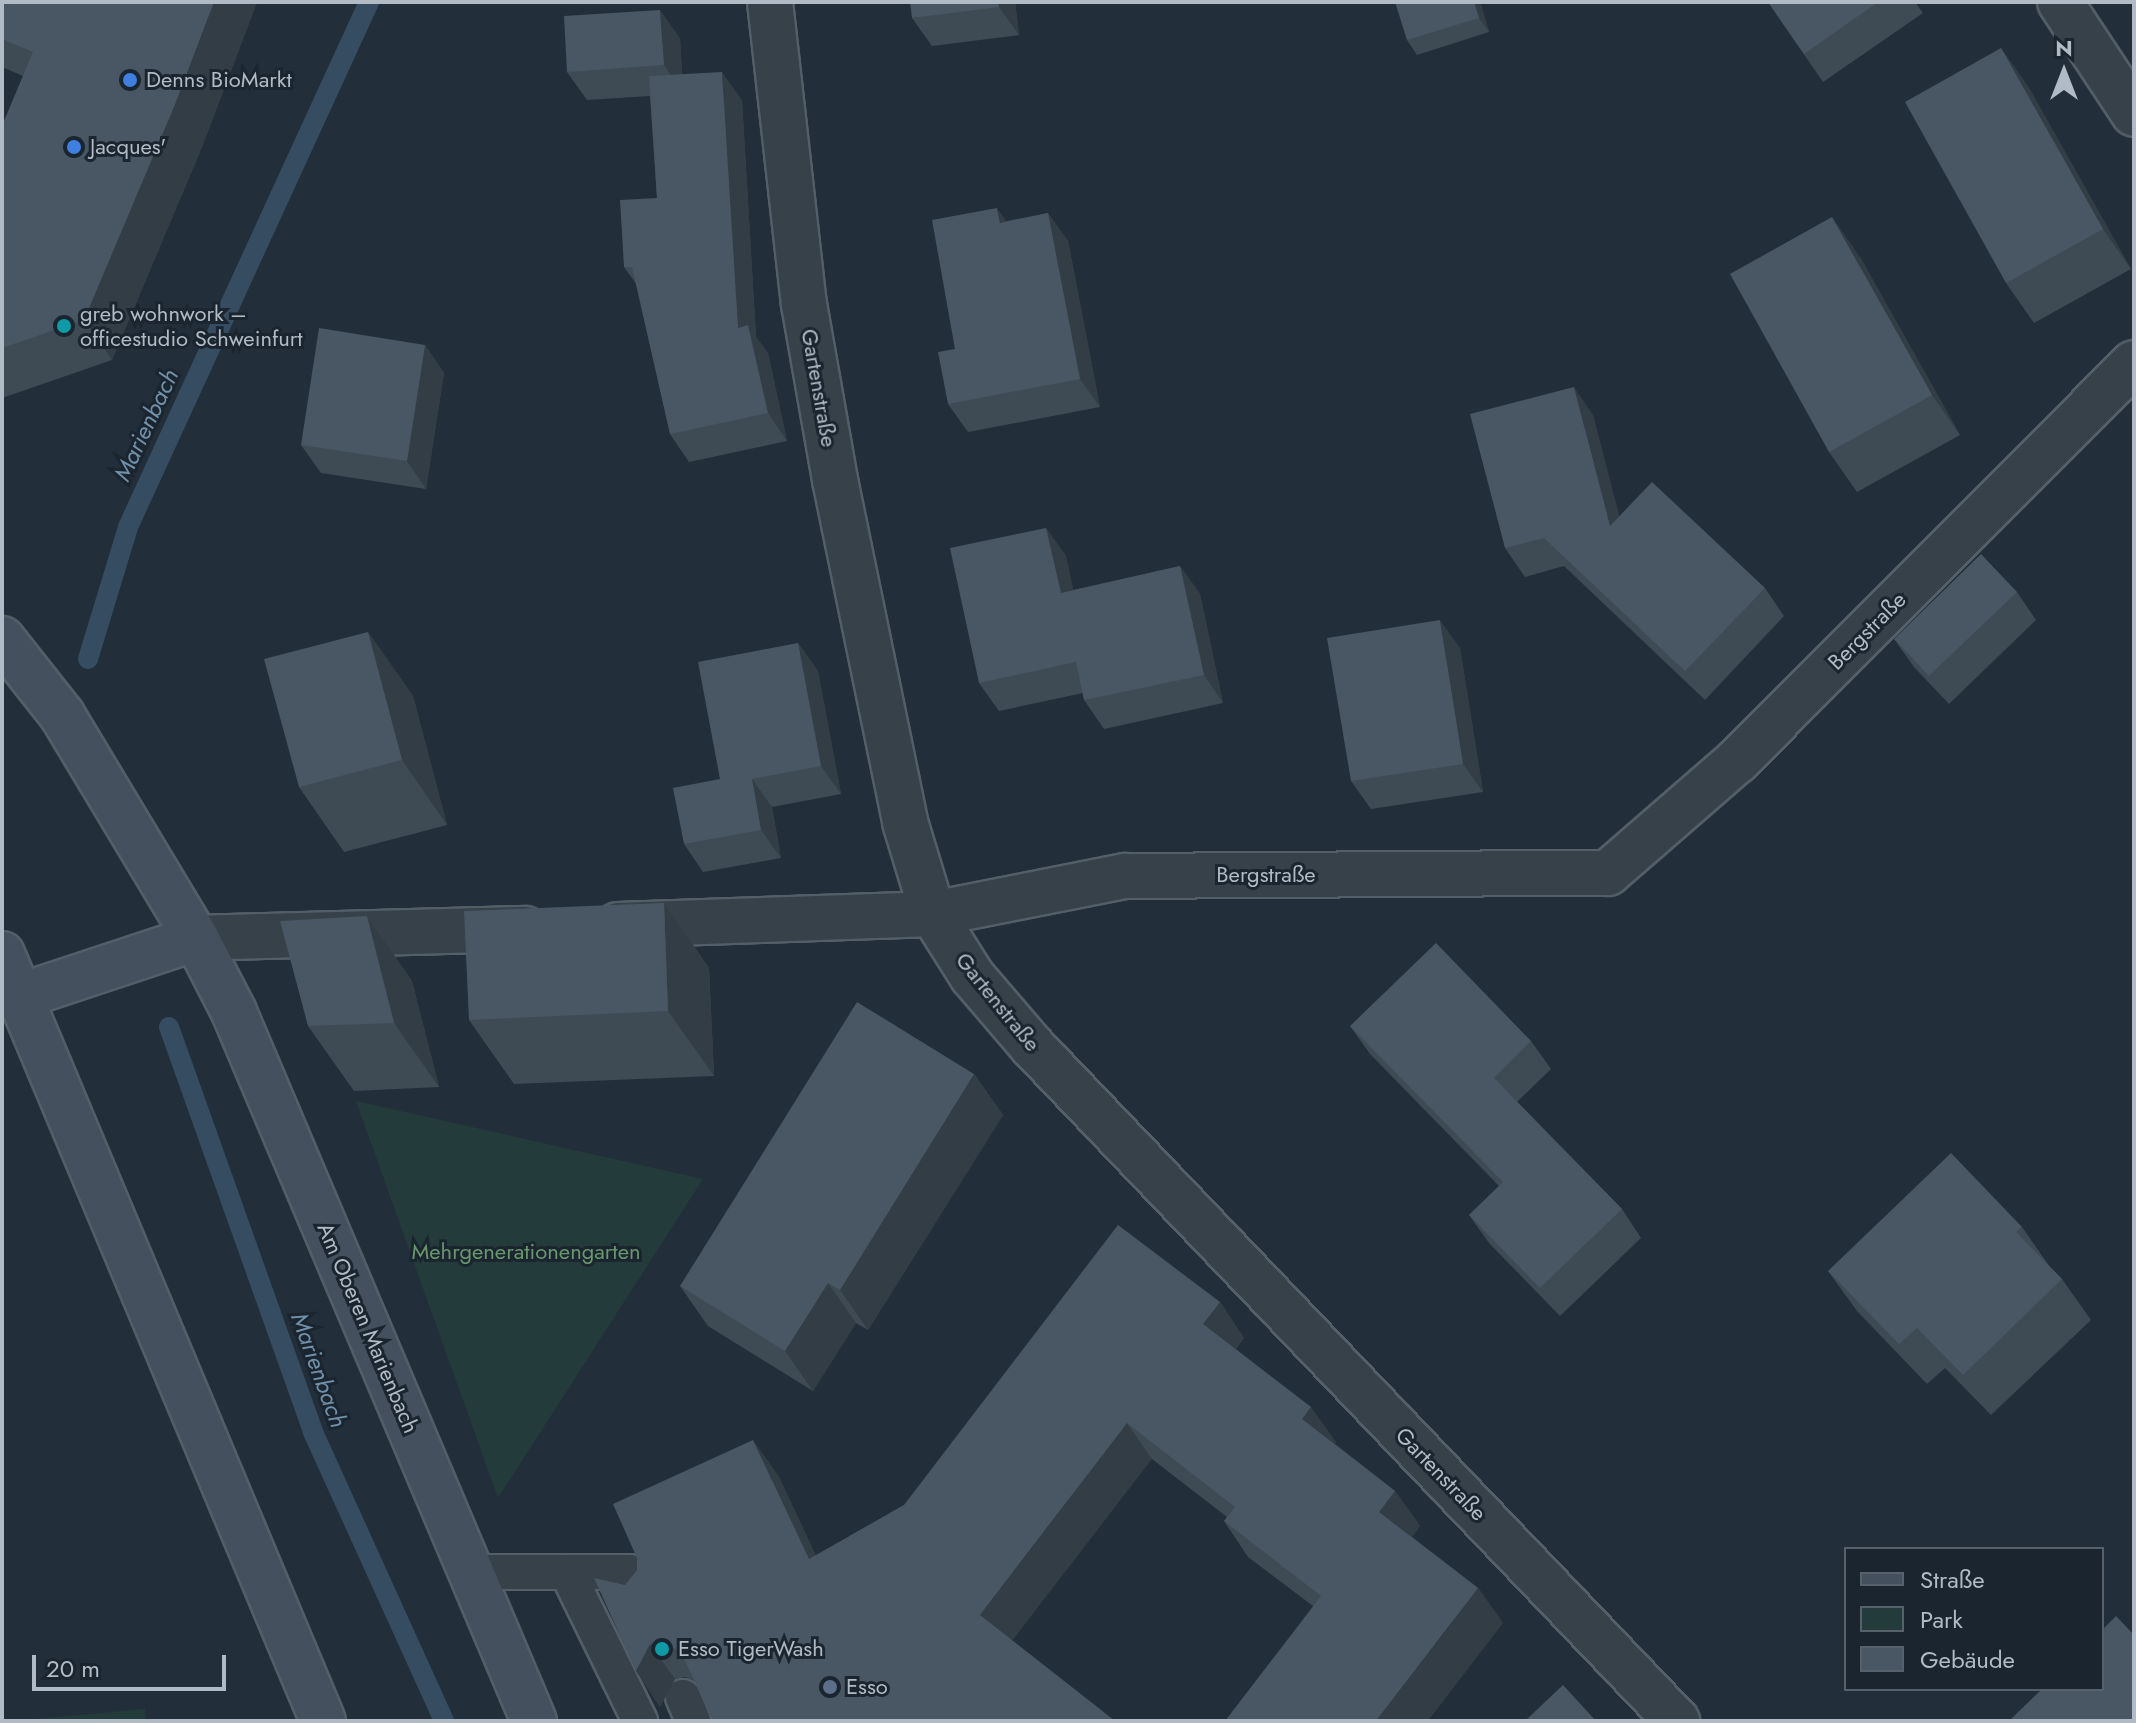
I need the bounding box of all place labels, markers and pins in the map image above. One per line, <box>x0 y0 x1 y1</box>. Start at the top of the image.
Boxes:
place label: Denns BioMarkt <box>146 67 292 93</box>
marker: Denns BioMarkt <box>121 71 139 89</box>
place label: Jacques' <box>90 134 166 160</box>
marker: Jacques' <box>65 138 83 156</box>
place label: greb wohnwork – officestudio Schweinfurt <box>80 300 303 352</box>
marker: greb wohnwork – officestudio Schweinfurt <box>55 317 73 335</box>
place label: Esso TigerWash <box>678 1636 824 1662</box>
marker: Esso TigerWash <box>653 1640 671 1658</box>
place label: Esso <box>846 1674 888 1700</box>
marker: Esso <box>821 1678 839 1696</box>

